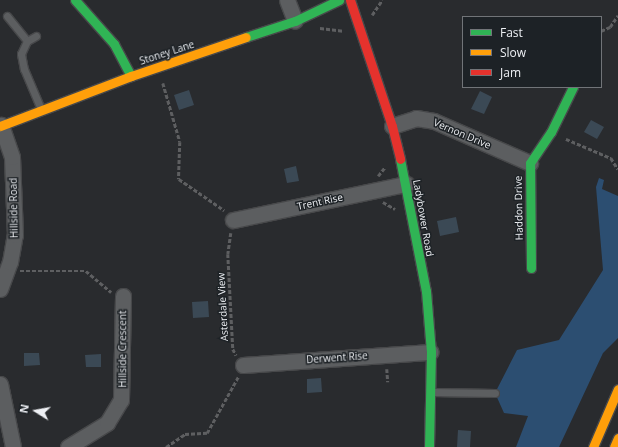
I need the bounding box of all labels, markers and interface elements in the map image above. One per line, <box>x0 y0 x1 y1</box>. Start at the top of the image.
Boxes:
legend <box>462 16 602 88</box>
text: Fast <box>500 24 523 41</box>
street label: Stoney Lane <box>138 38 196 68</box>
text: Slow <box>500 44 526 61</box>
text: Jam <box>500 64 521 81</box>
street label: Vernon Drive <box>432 117 492 151</box>
street label: Haddon Drive <box>512 176 526 240</box>
street label: Hillside Road <box>7 178 21 238</box>
street label: Ladybower Road <box>410 179 436 257</box>
street label: Trent Rise <box>296 191 344 213</box>
street label: Asterdale View <box>215 272 231 342</box>
street label: Hillside Crescent <box>117 310 129 388</box>
street label: Derwent Rise <box>306 350 368 366</box>
north arrow <box>16 391 56 431</box>
text: N <box>16 403 32 414</box>

